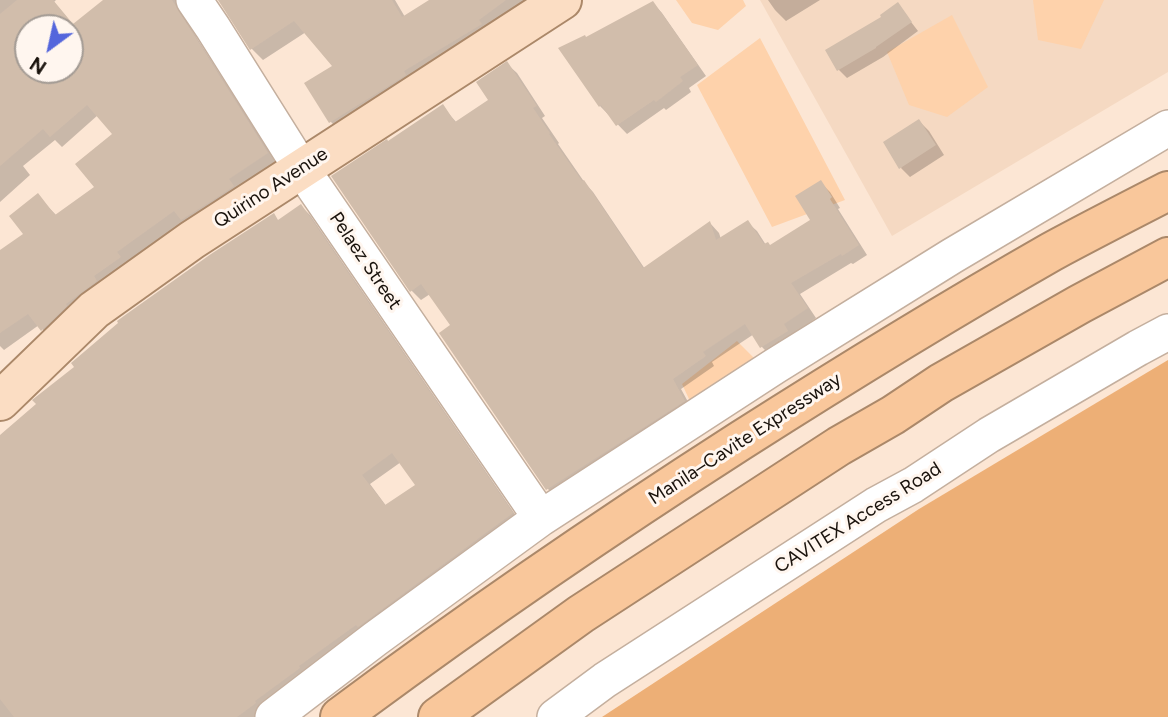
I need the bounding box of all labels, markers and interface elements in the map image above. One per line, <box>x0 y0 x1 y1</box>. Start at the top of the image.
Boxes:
north arrow <box>14 14 84 84</box>
text: N <box>26 52 51 79</box>
street label: Quirino Avenue <box>210 143 332 233</box>
street label: Pelaez Street <box>324 208 406 314</box>
street label: Manila–Cavite Expressway <box>644 368 846 510</box>
street label: CAVITEX Access Road <box>771 457 945 579</box>

